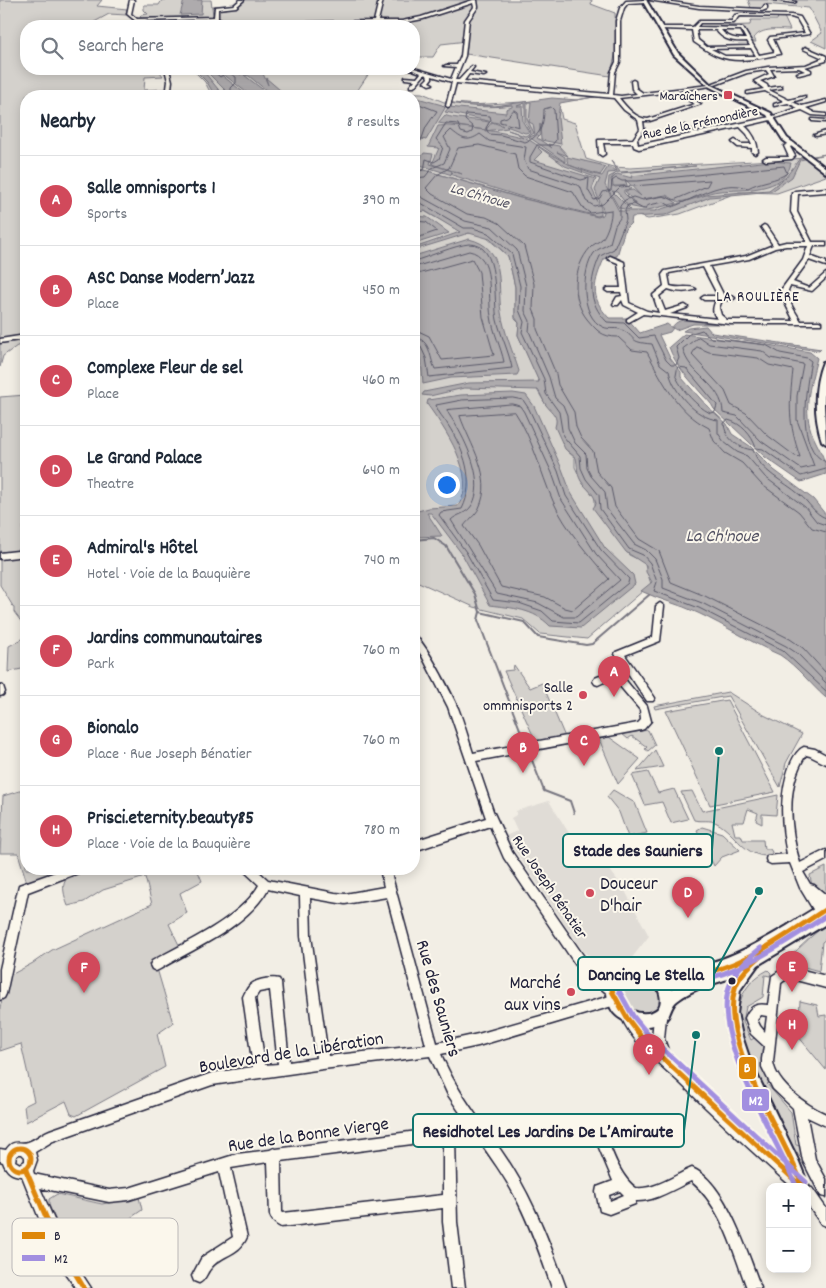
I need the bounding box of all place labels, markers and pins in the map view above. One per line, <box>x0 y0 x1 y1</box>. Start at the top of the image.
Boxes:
place label: Maraîchers <box>660 87 718 107</box>
marker: Maraîchers <box>722 89 734 101</box>
pin: A <box>598 656 630 697</box>
place label: Salle ommnisports 2 <box>483 677 573 718</box>
marker: Salle ommnisports 2 <box>577 689 589 701</box>
pin: C <box>568 725 600 766</box>
pin: B <box>507 732 539 773</box>
callout: Stade des Sauniers <box>563 834 712 867</box>
place label: Douceur D'hair <box>600 872 658 921</box>
pin: D <box>672 877 704 918</box>
marker: Douceur D'hair <box>584 887 596 899</box>
pin: E <box>776 951 808 992</box>
pin: F <box>68 952 100 993</box>
callout: Dancing Le Stella <box>578 957 714 990</box>
place label: Marché aux vins <box>504 971 561 1020</box>
unlabelled marker <box>727 976 737 986</box>
marker: Marché aux vins <box>565 986 577 998</box>
pin: H <box>776 1009 808 1050</box>
pin: G <box>633 1034 665 1075</box>
callout: Residhotel Les Jardins De L’Amiraute <box>413 1114 684 1147</box>

